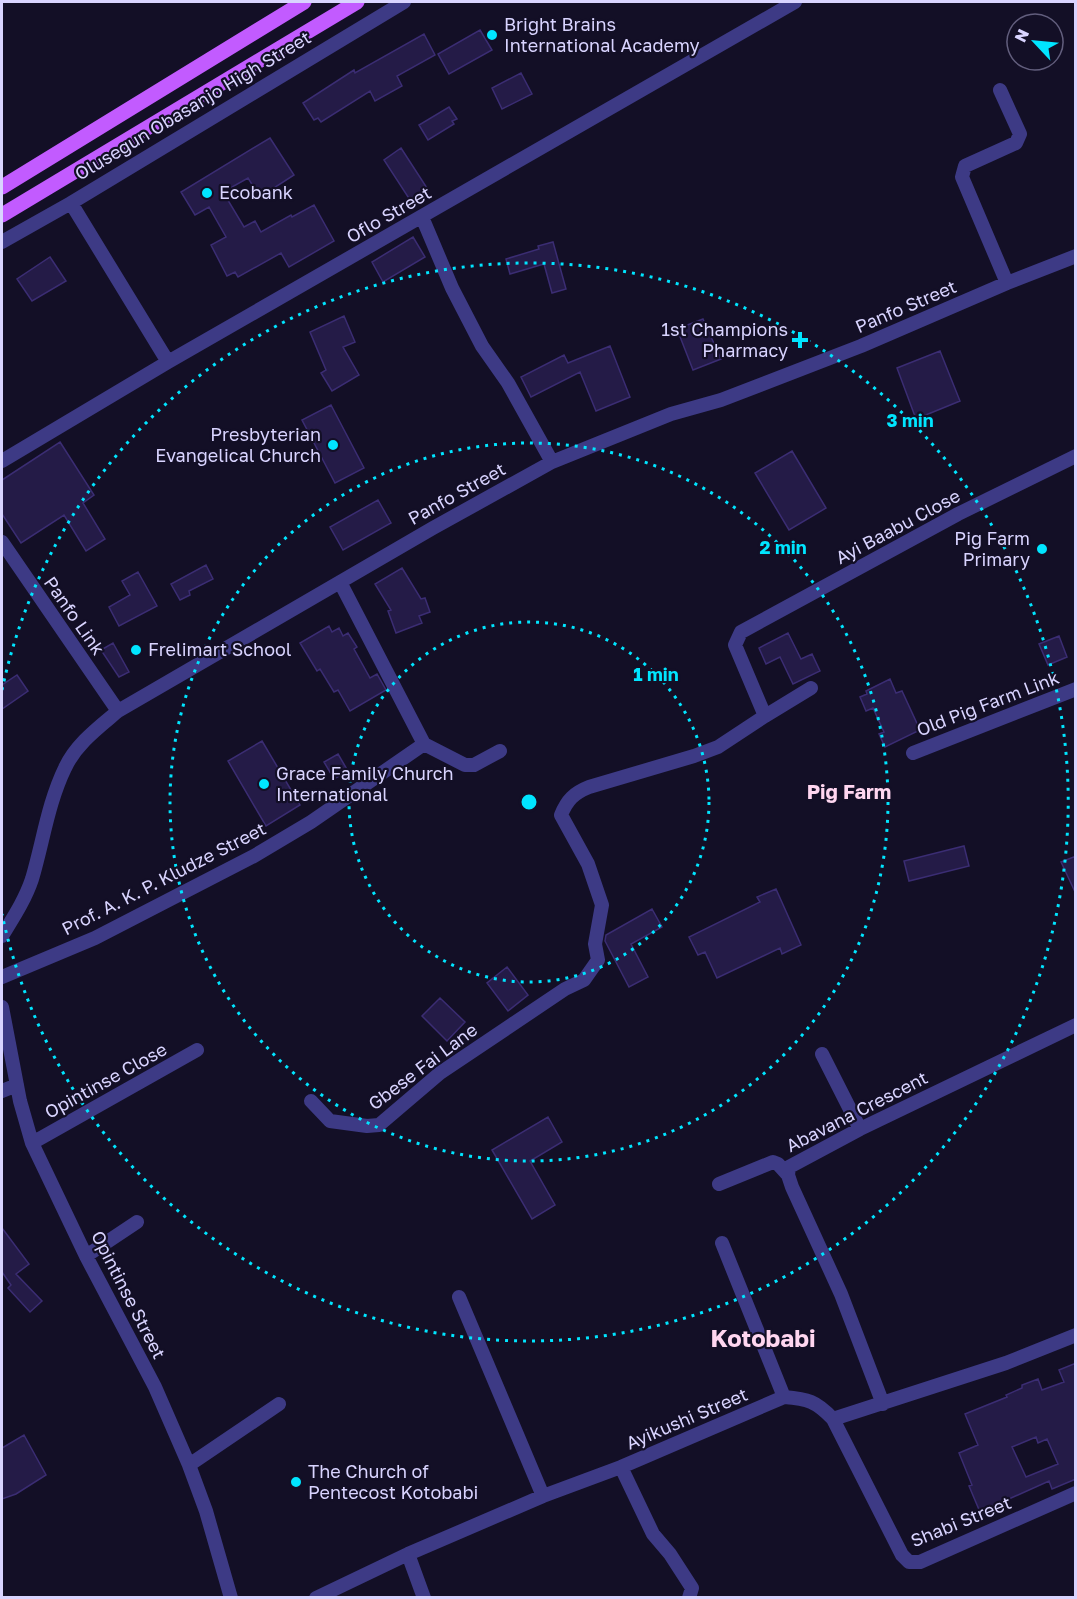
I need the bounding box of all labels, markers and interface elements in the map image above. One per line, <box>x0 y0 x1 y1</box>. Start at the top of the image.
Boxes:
north arrow <box>1005 12 1065 72</box>
place label: Bright Brains International Academy <box>504 13 700 56</box>
street label: Olusegun Obasanjo High Street <box>71 26 314 184</box>
text: N <box>1010 26 1033 45</box>
marker: Bright Brains International Academy <box>485 28 499 42</box>
place label: Ecobank <box>219 181 293 203</box>
street label: Oflo Street <box>342 181 435 247</box>
marker: Ecobank <box>200 186 214 200</box>
street label: Panfo Street <box>852 275 960 337</box>
place label: 1st Champions Pharmacy <box>661 318 788 361</box>
marker: 1st Champions Pharmacy <box>793 333 807 347</box>
text: 3 min <box>886 409 934 431</box>
place label: Presbyterian Evangelical Church <box>155 423 321 466</box>
marker: Presbyterian Evangelical Church <box>326 438 340 452</box>
street label: Panfo Street <box>404 457 509 529</box>
street label: Ayi Baabu Close <box>832 484 964 568</box>
place label: Pig Farm Primary <box>954 527 1030 570</box>
text: 2 min <box>759 536 807 558</box>
marker: Pig Farm Primary <box>1035 542 1049 556</box>
street label: Panfo Link <box>40 572 110 659</box>
place label: Frelimart School <box>148 638 292 660</box>
marker: Frelimart School <box>129 643 143 657</box>
text: 1 min <box>633 663 679 685</box>
street label: Old Pig Farm Link <box>913 666 1062 740</box>
place label: Grace Family Church International <box>276 762 454 805</box>
marker: Grace Family Church International <box>257 777 271 791</box>
district label: Pig Farm <box>807 779 891 803</box>
centre of rings <box>519 792 539 812</box>
street label: Prof. A. K. P. Kludze Street <box>58 817 269 939</box>
street label: Gbese Fai Lane <box>364 1018 481 1114</box>
street label: Opintinse Close <box>41 1037 170 1123</box>
street label: Abavana Crescent <box>782 1066 931 1156</box>
street label: Opintinse Street <box>87 1227 171 1362</box>
district label: Kotobabi <box>710 1323 816 1352</box>
street label: Ayikushi Street <box>622 1383 751 1454</box>
place label: The Church of Pentecost Kotobabi <box>308 1460 478 1503</box>
marker: The Church of Pentecost Kotobabi <box>289 1475 303 1489</box>
street label: Shabi Street <box>907 1491 1014 1551</box>

